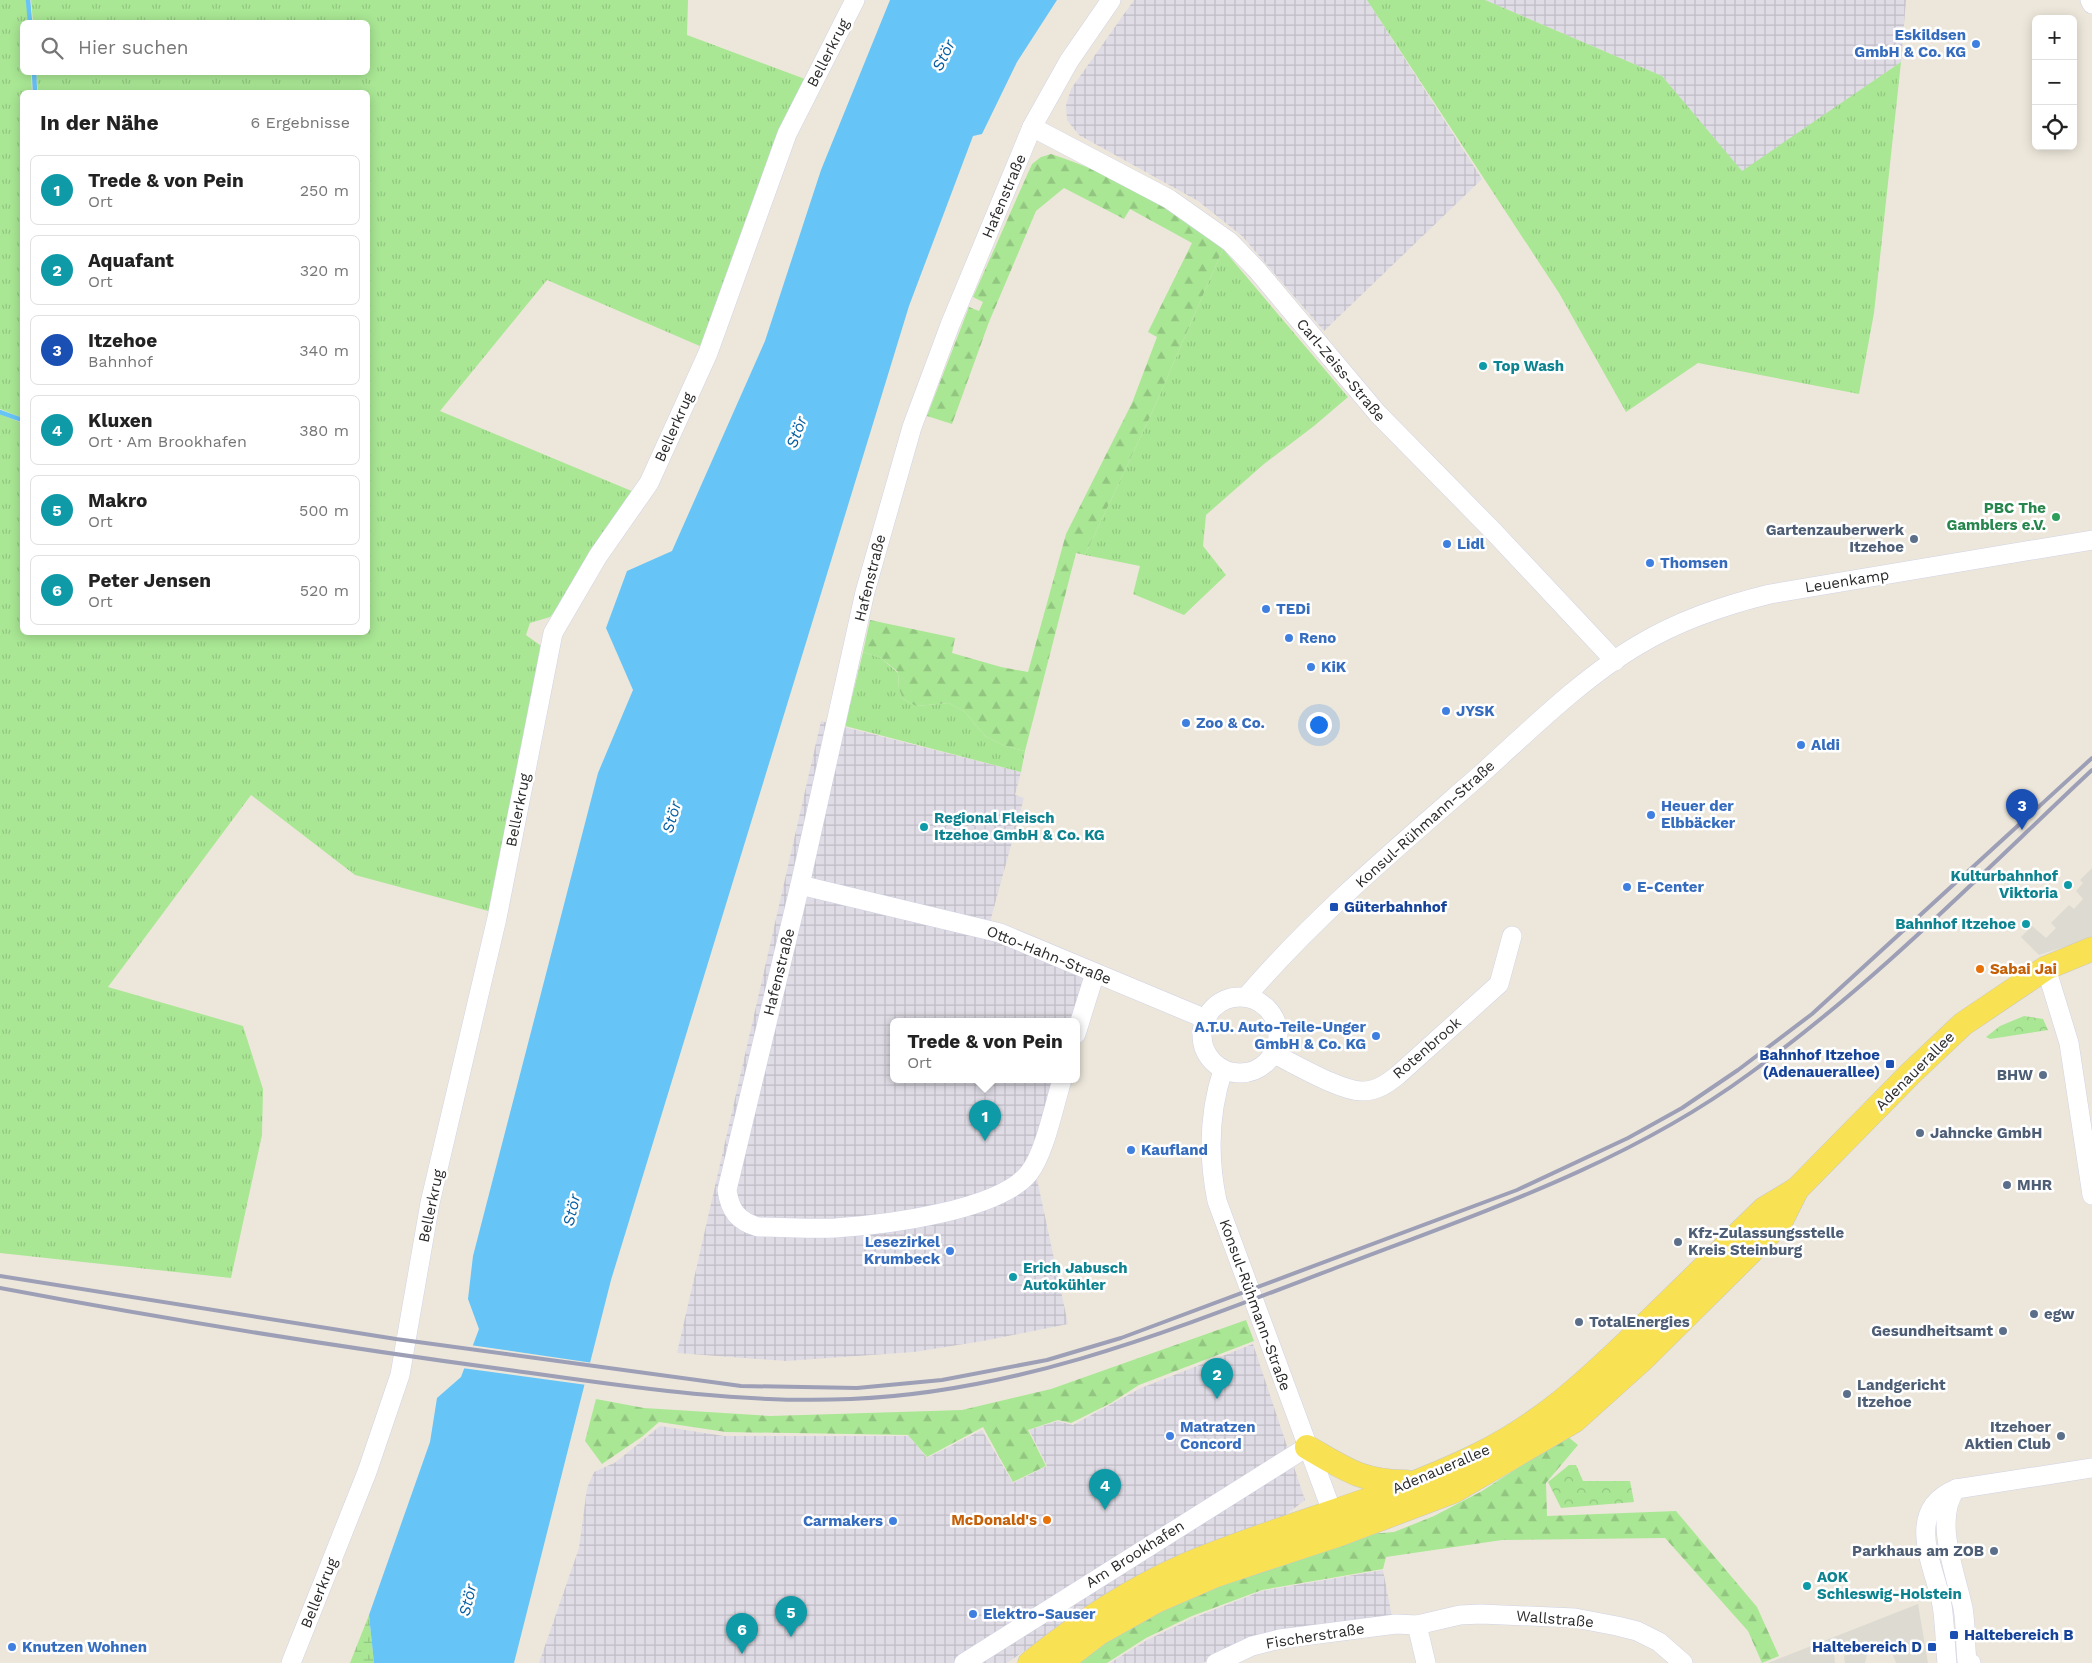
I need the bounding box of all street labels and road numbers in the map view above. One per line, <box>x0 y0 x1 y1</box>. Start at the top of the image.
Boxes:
street label: Bellerkrug <box>803 16 853 90</box>
street label: Hafenstraße <box>978 151 1030 241</box>
street label: Carl-Zeiss-Straße <box>1293 315 1389 425</box>
street label: Bellerkrug <box>651 389 697 465</box>
street label: Hafenstraße <box>850 532 890 624</box>
street label: Leuenkamp <box>1804 565 1890 597</box>
street label: Konsul-Rühmann-Straße <box>1352 757 1498 891</box>
street label: Bellerkrug <box>502 772 534 848</box>
street label: Otto-Hahn-Straße <box>984 922 1114 988</box>
street label: Hafenstraße <box>759 926 799 1018</box>
street label: Rotenbrook <box>1389 1013 1465 1083</box>
street label: Adenauerallee <box>1872 1028 1958 1114</box>
street label: Bellerkrug <box>414 1168 448 1244</box>
street label: Konsul-Rühmann-Straße <box>1216 1217 1294 1393</box>
street label: Adenauerallee <box>1389 1440 1493 1498</box>
street label: Am Brookhafen <box>1082 1516 1188 1592</box>
street label: Bellerkrug <box>297 1555 341 1631</box>
street label: Wallstraße <box>1515 1607 1595 1631</box>
street label: Fischerstraße <box>1264 1619 1366 1653</box>

